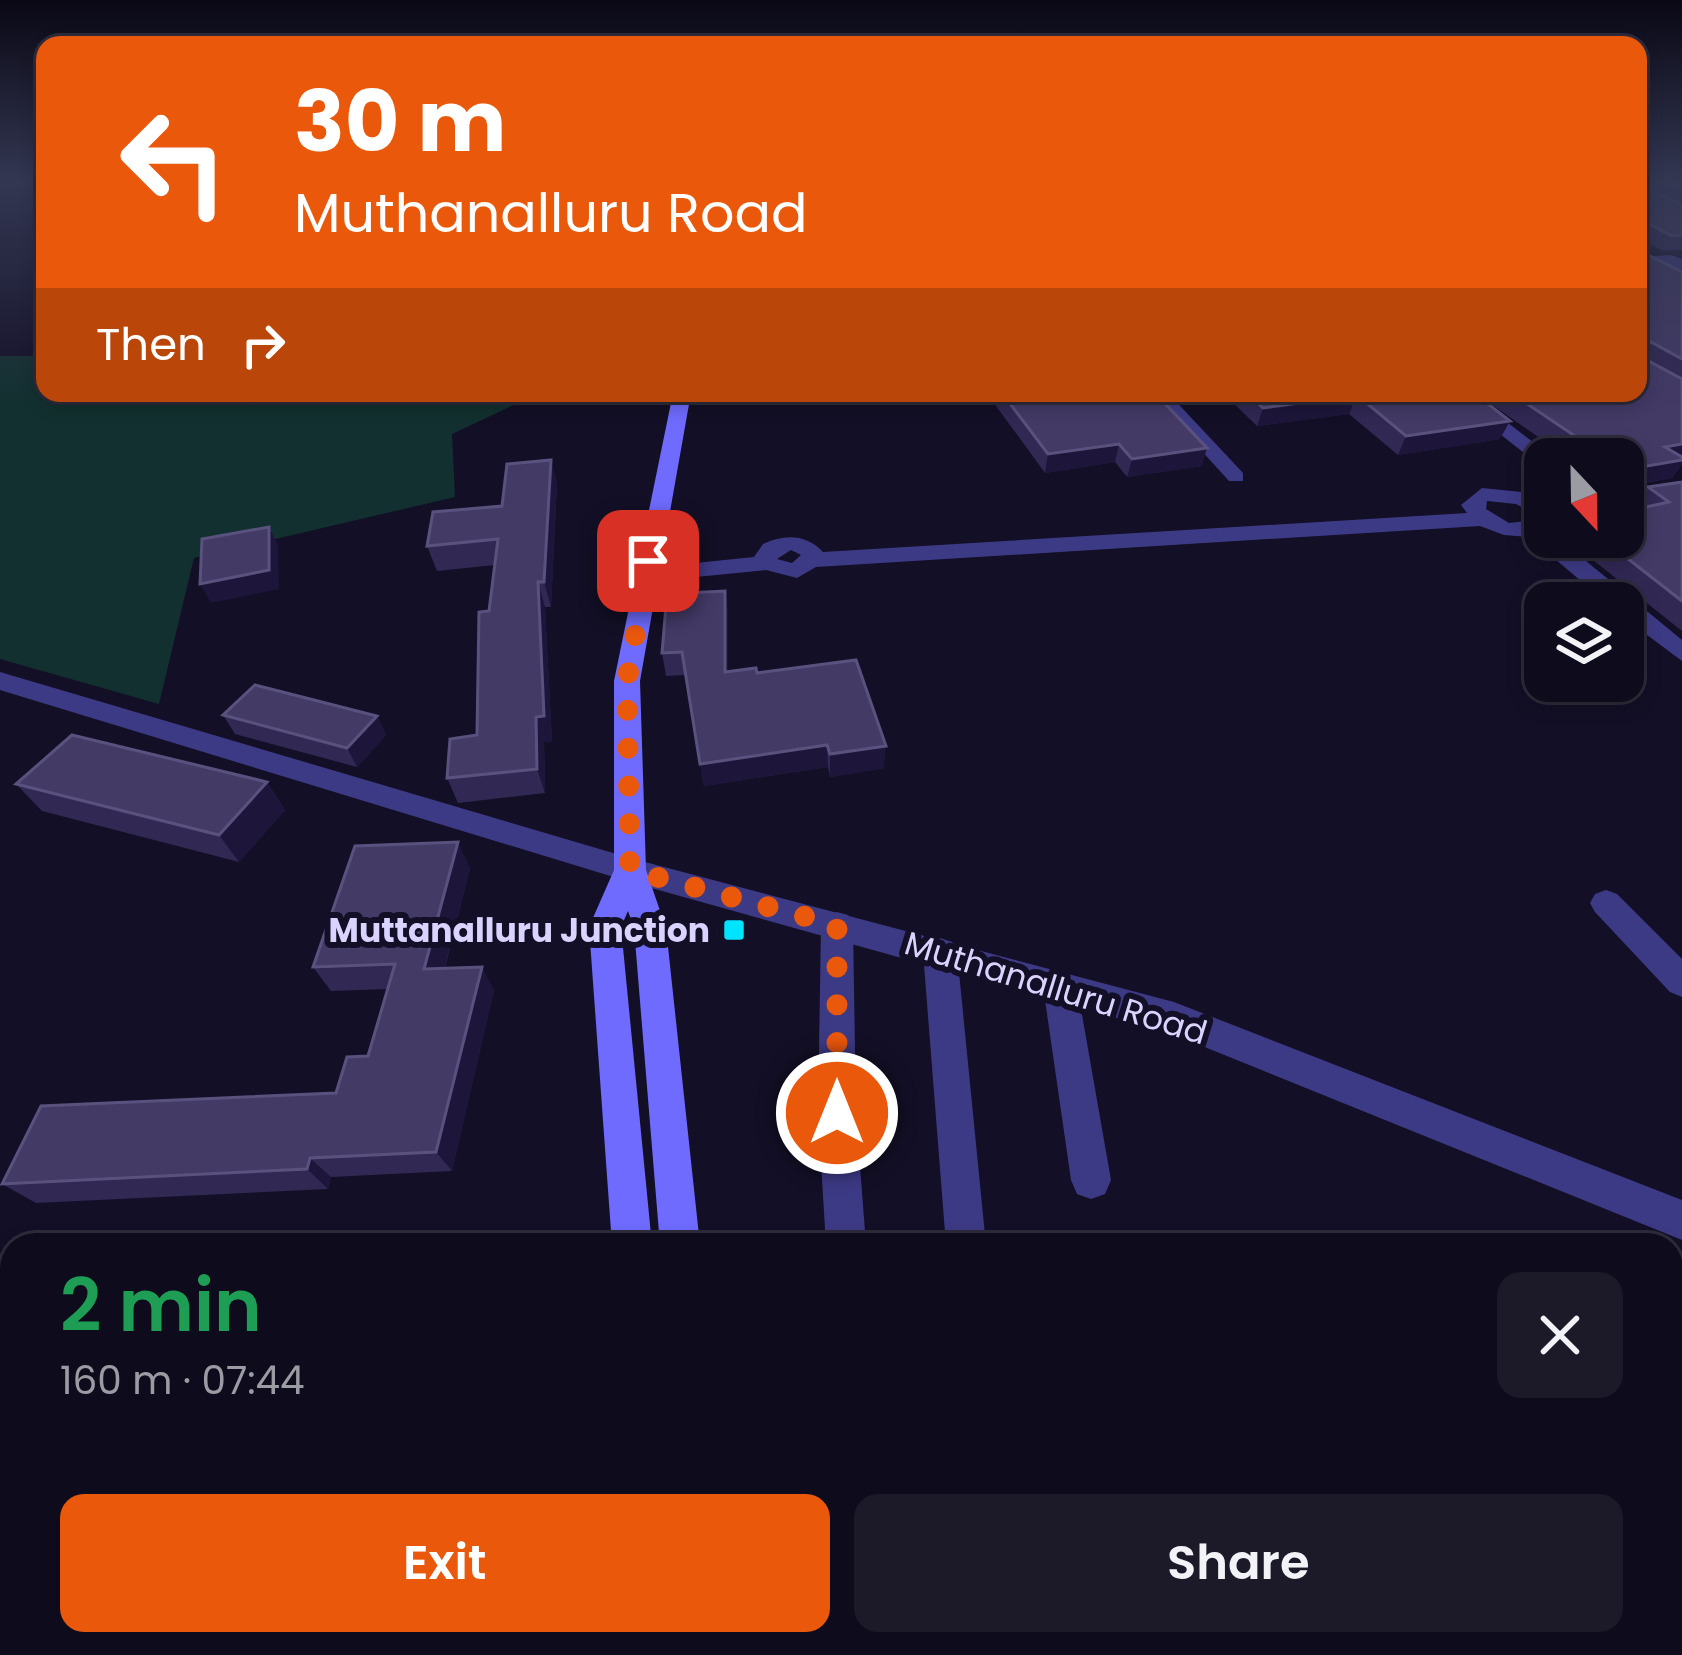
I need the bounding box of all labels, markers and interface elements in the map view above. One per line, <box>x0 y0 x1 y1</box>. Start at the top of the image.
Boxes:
text: 30 m <box>294 63 506 180</box>
icon: left <box>96 84 252 240</box>
text: Muthanalluru Road <box>294 175 808 251</box>
icon: right <box>230 312 296 378</box>
text: Then <box>96 313 206 376</box>
north arrow <box>1524 438 1644 558</box>
map controls <box>1524 438 1644 702</box>
pin <box>597 510 699 612</box>
icon: arrive <box>615 528 681 594</box>
button: layers <box>1524 582 1644 702</box>
place label: Muttanalluru Junction <box>329 907 710 954</box>
marker: Muttanalluru Junction <box>721 917 747 943</box>
street label: Muthanalluru Road <box>899 920 1213 1056</box>
position arrow <box>774 1050 900 1176</box>
text: 2 min <box>60 1255 262 1356</box>
button: close <box>1497 1272 1623 1398</box>
text: 160 m · 07:44 <box>60 1353 305 1408</box>
button: Exit <box>60 1494 830 1632</box>
button: Share <box>854 1494 1623 1632</box>

